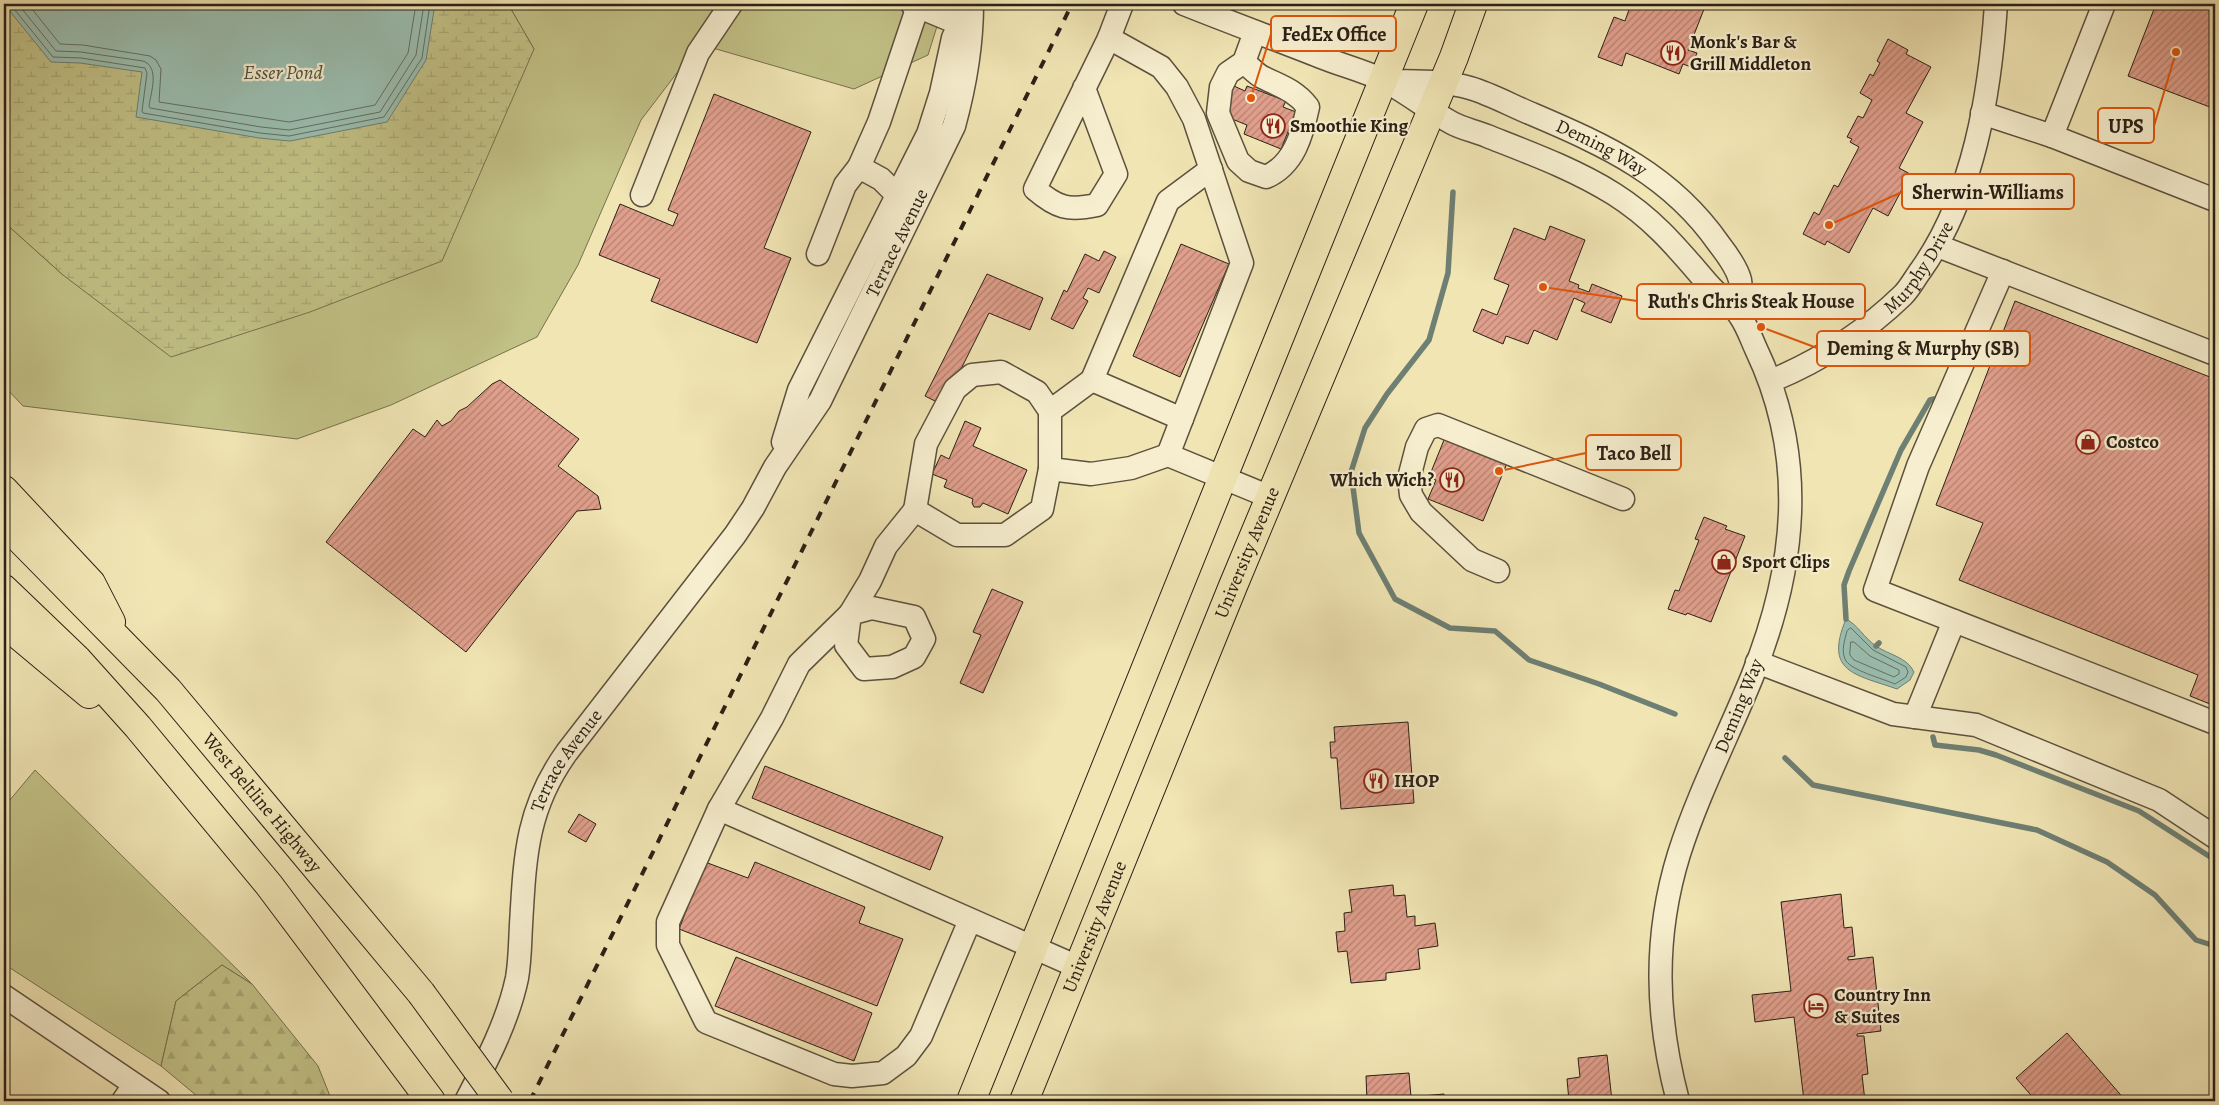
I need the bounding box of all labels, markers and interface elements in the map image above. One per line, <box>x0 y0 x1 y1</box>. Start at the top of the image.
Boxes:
callout: FedEx Office <box>1271 16 1396 51</box>
text: FedEx Office <box>1282 21 1386 48</box>
place label: Monk's Bar & Grill Middleton <box>1690 29 1811 77</box>
restaurant icon: Monk's Bar & Grill Middleton <box>1660 40 1686 66</box>
water label: Esser Pond <box>243 59 323 86</box>
callout: UPS <box>2098 108 2154 143</box>
restaurant icon: Smoothie King <box>1260 113 1286 139</box>
place label: Smoothie King <box>1290 113 1408 139</box>
street label: Deming Way <box>1552 113 1653 183</box>
text: UPS <box>2108 113 2144 140</box>
callout: Sherwin-Williams <box>1902 174 2074 209</box>
text: Sherwin-Williams <box>1912 179 2064 206</box>
street label: Terrace Avenue <box>860 184 934 301</box>
street label: Murphy Drive <box>1878 217 1960 320</box>
callout: Ruth's Chris Steak House <box>1637 284 1865 319</box>
text: Ruth's Chris Steak House <box>1647 288 1855 315</box>
callout: Deming & Murphy (SB) <box>1817 331 2030 366</box>
text: Deming & Murphy (SB) <box>1826 335 2020 362</box>
shop icon: Costco <box>2075 429 2101 455</box>
place label: Costco <box>2106 429 2159 455</box>
callout: Taco Bell <box>1586 435 1681 470</box>
text: Taco Bell <box>1597 440 1672 467</box>
place label: Which Wich? <box>1329 467 1434 493</box>
restaurant icon: Which Wich? <box>1439 467 1465 493</box>
street label: University Avenue <box>1208 483 1286 622</box>
shop icon: Sport Clips <box>1711 549 1737 575</box>
place label: Sport Clips <box>1742 549 1830 575</box>
street label: Deming Way <box>1708 654 1770 757</box>
street label: Terrace Avenue <box>524 704 608 815</box>
street label: West Beltline Highway <box>196 727 328 879</box>
restaurant icon: IHOP <box>1363 768 1389 794</box>
place label: IHOP <box>1394 768 1439 794</box>
street label: University Avenue <box>1056 857 1133 997</box>
place label: Country Inn & Suites <box>1834 982 1931 1030</box>
hotel icon: Country Inn & Suites <box>1803 993 1829 1019</box>

